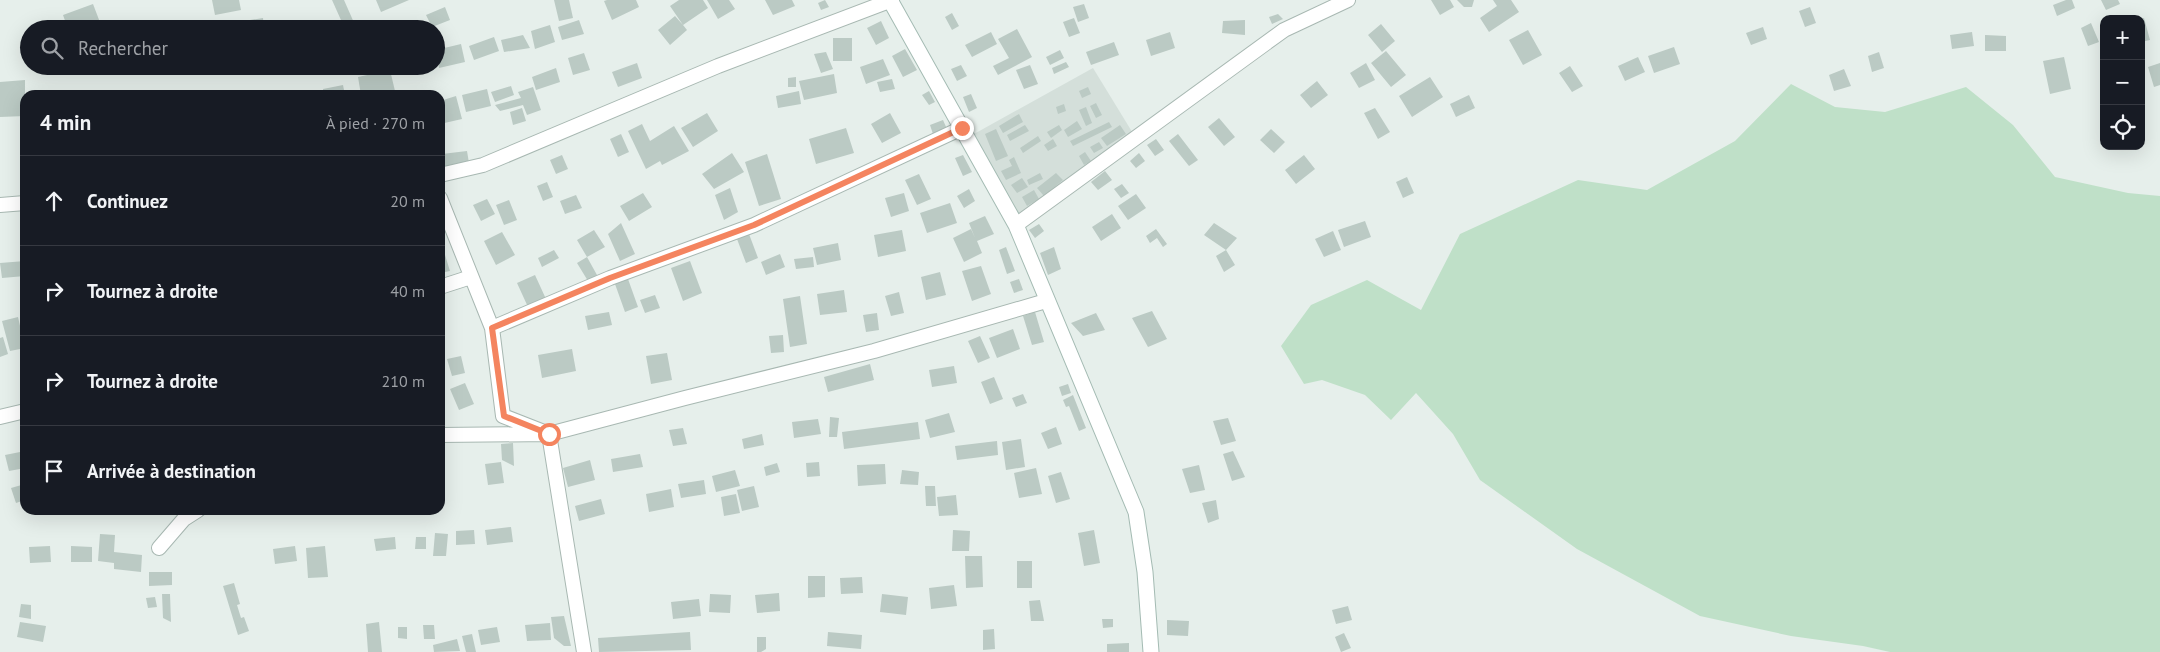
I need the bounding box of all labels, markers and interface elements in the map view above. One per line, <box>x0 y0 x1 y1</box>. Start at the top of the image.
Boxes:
map controls <box>2100 15 2145 150</box>
button: + <box>2100 15 2145 60</box>
search box <box>20 20 445 75</box>
icon: search <box>38 34 66 62</box>
text: Rechercher <box>78 36 168 60</box>
button: − <box>2100 60 2145 105</box>
button: locate <box>2100 105 2145 150</box>
text: 4 min <box>40 109 91 136</box>
text: À pied · 270 m <box>326 113 425 133</box>
route end <box>951 117 974 140</box>
icon: ahead <box>40 187 68 215</box>
text: Continuez <box>87 189 168 213</box>
text: 20 m <box>390 191 425 211</box>
icon: right <box>40 277 68 305</box>
text: Tournez à droite <box>87 279 218 303</box>
text: 40 m <box>390 281 425 301</box>
icon: right <box>40 367 68 395</box>
text: Tournez à droite <box>87 369 218 393</box>
text: 210 m <box>382 371 425 391</box>
route start <box>538 423 561 446</box>
icon: arrive <box>40 457 68 485</box>
text: Arrivée à destination <box>87 459 256 483</box>

